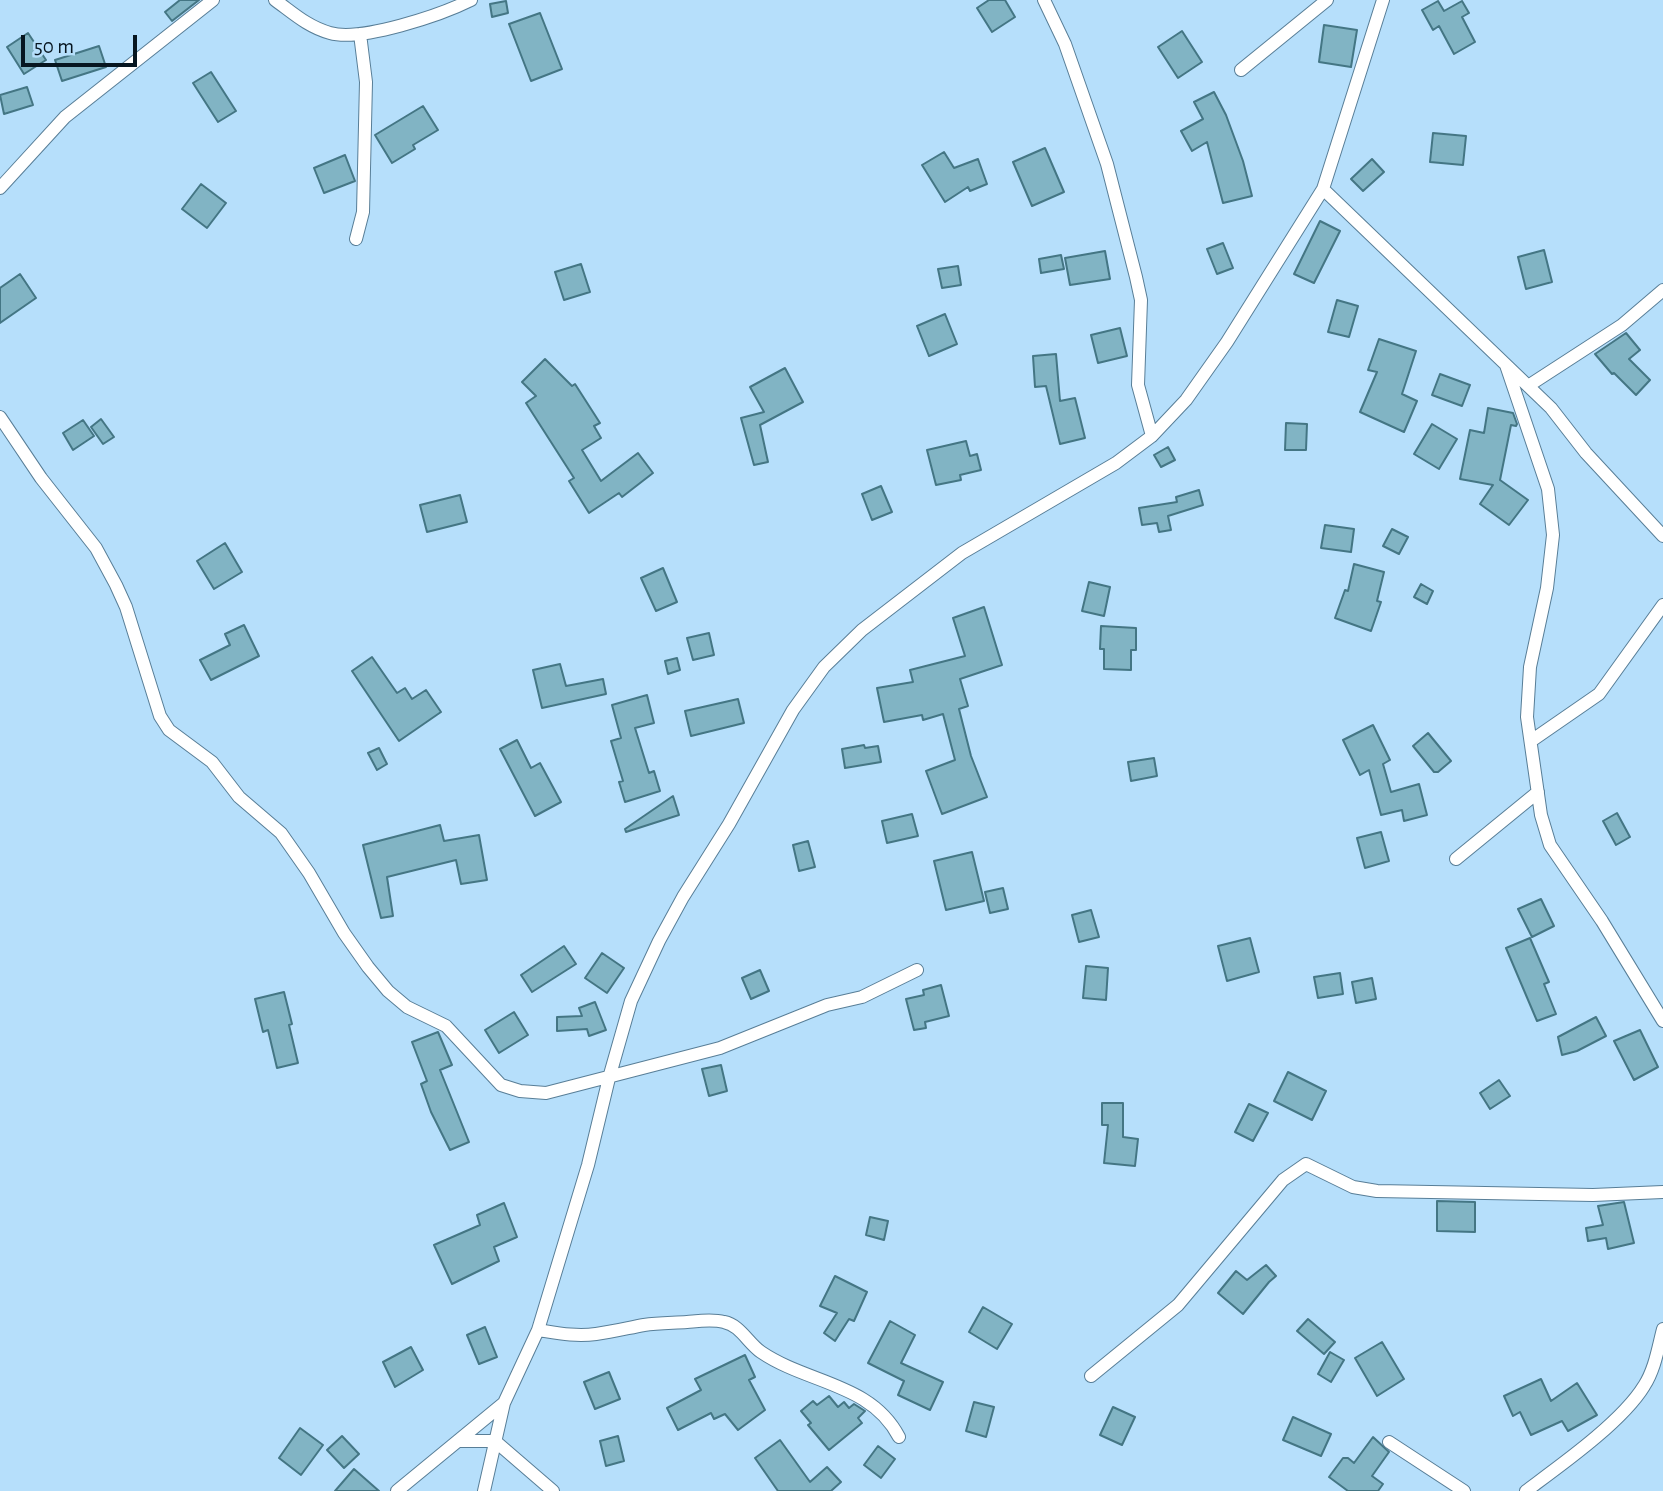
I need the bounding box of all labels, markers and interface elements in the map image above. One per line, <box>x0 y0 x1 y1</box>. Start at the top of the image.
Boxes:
scale bar <box>24 21 140 65</box>
text: 50 m <box>34 36 74 57</box>

